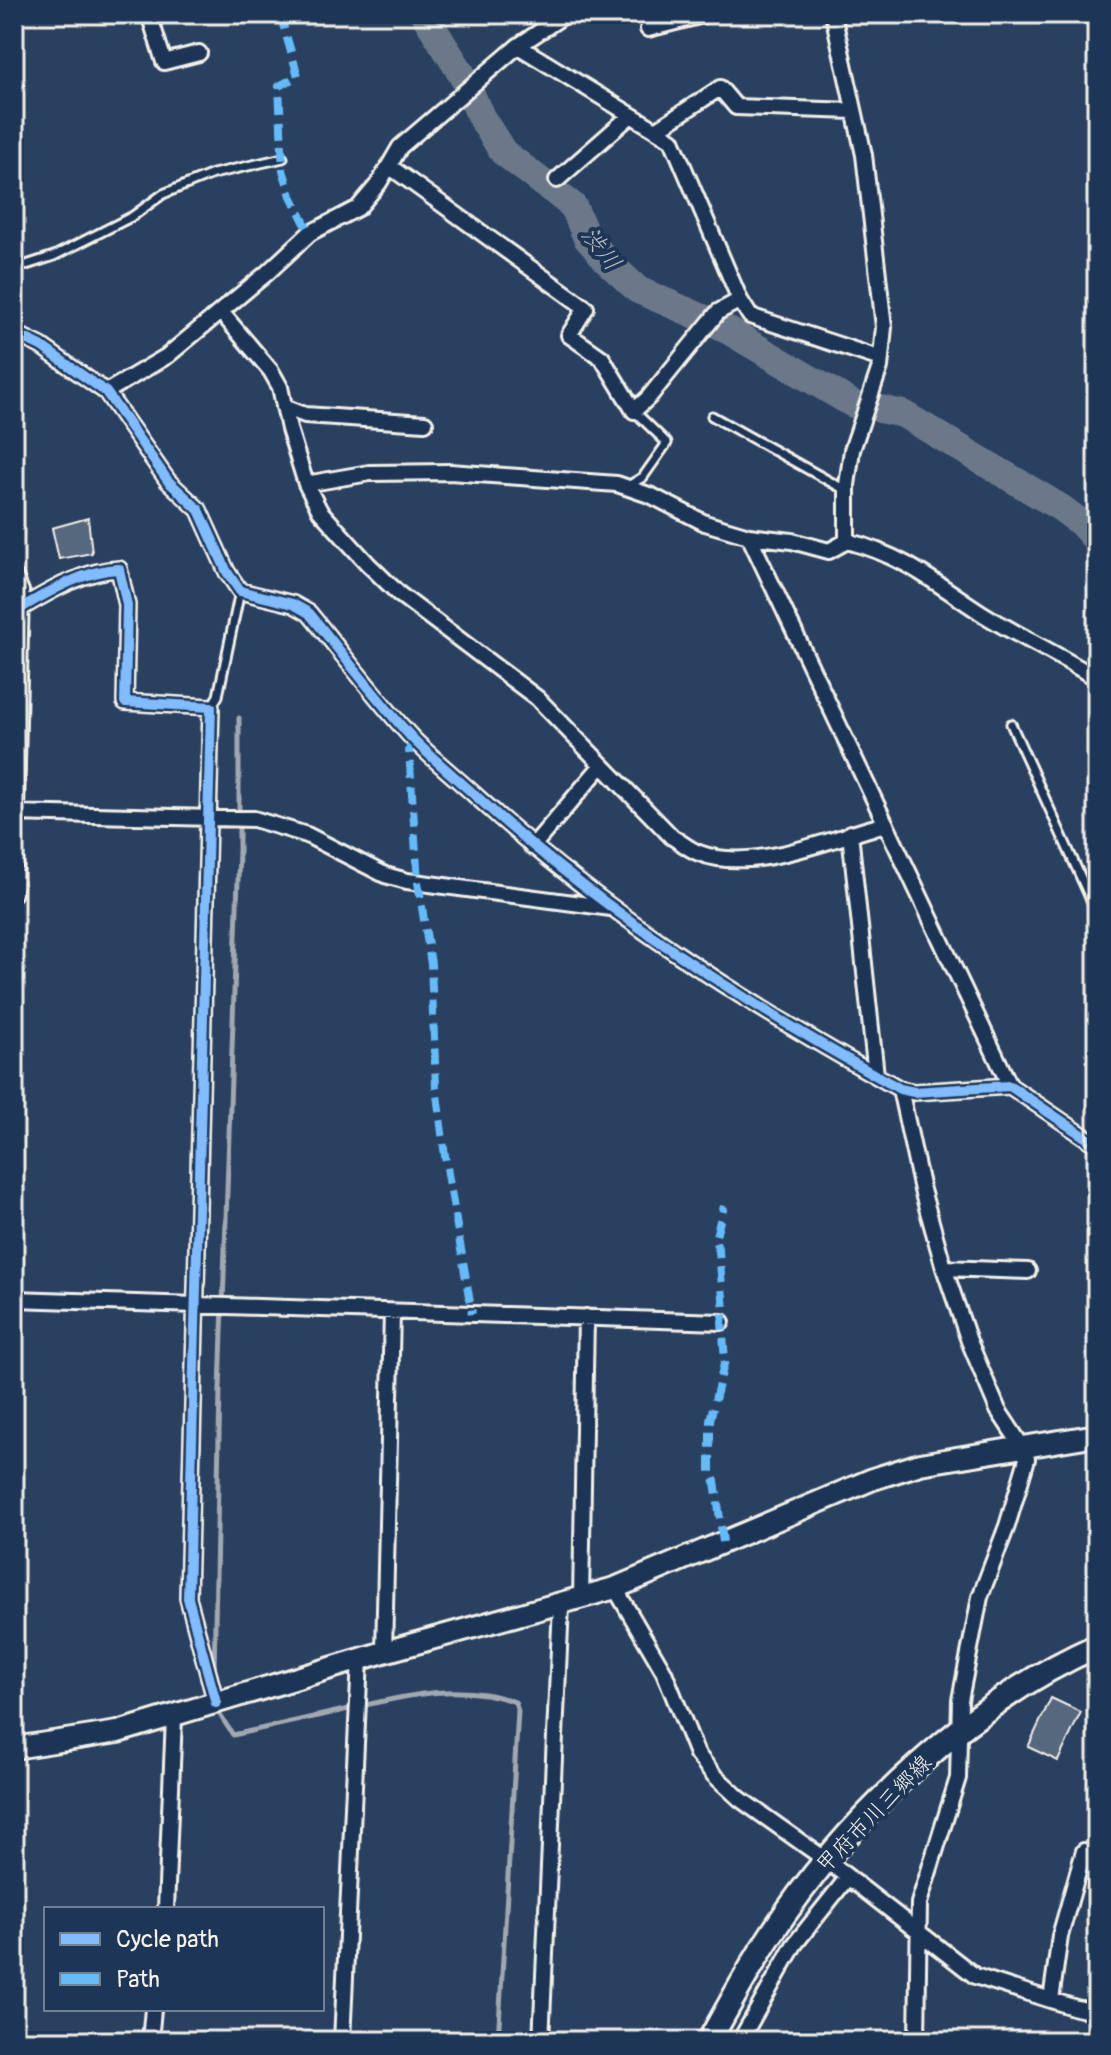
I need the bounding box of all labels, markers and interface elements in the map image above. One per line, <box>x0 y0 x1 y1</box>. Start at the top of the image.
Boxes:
water label: 渋川 <box>575 221 627 277</box>
street label: 甲府市川三郷線 <box>810 1749 938 1879</box>
legend <box>44 1907 324 2011</box>
text: Cycle path <box>116 1925 219 1954</box>
text: Path <box>116 1965 160 1994</box>

